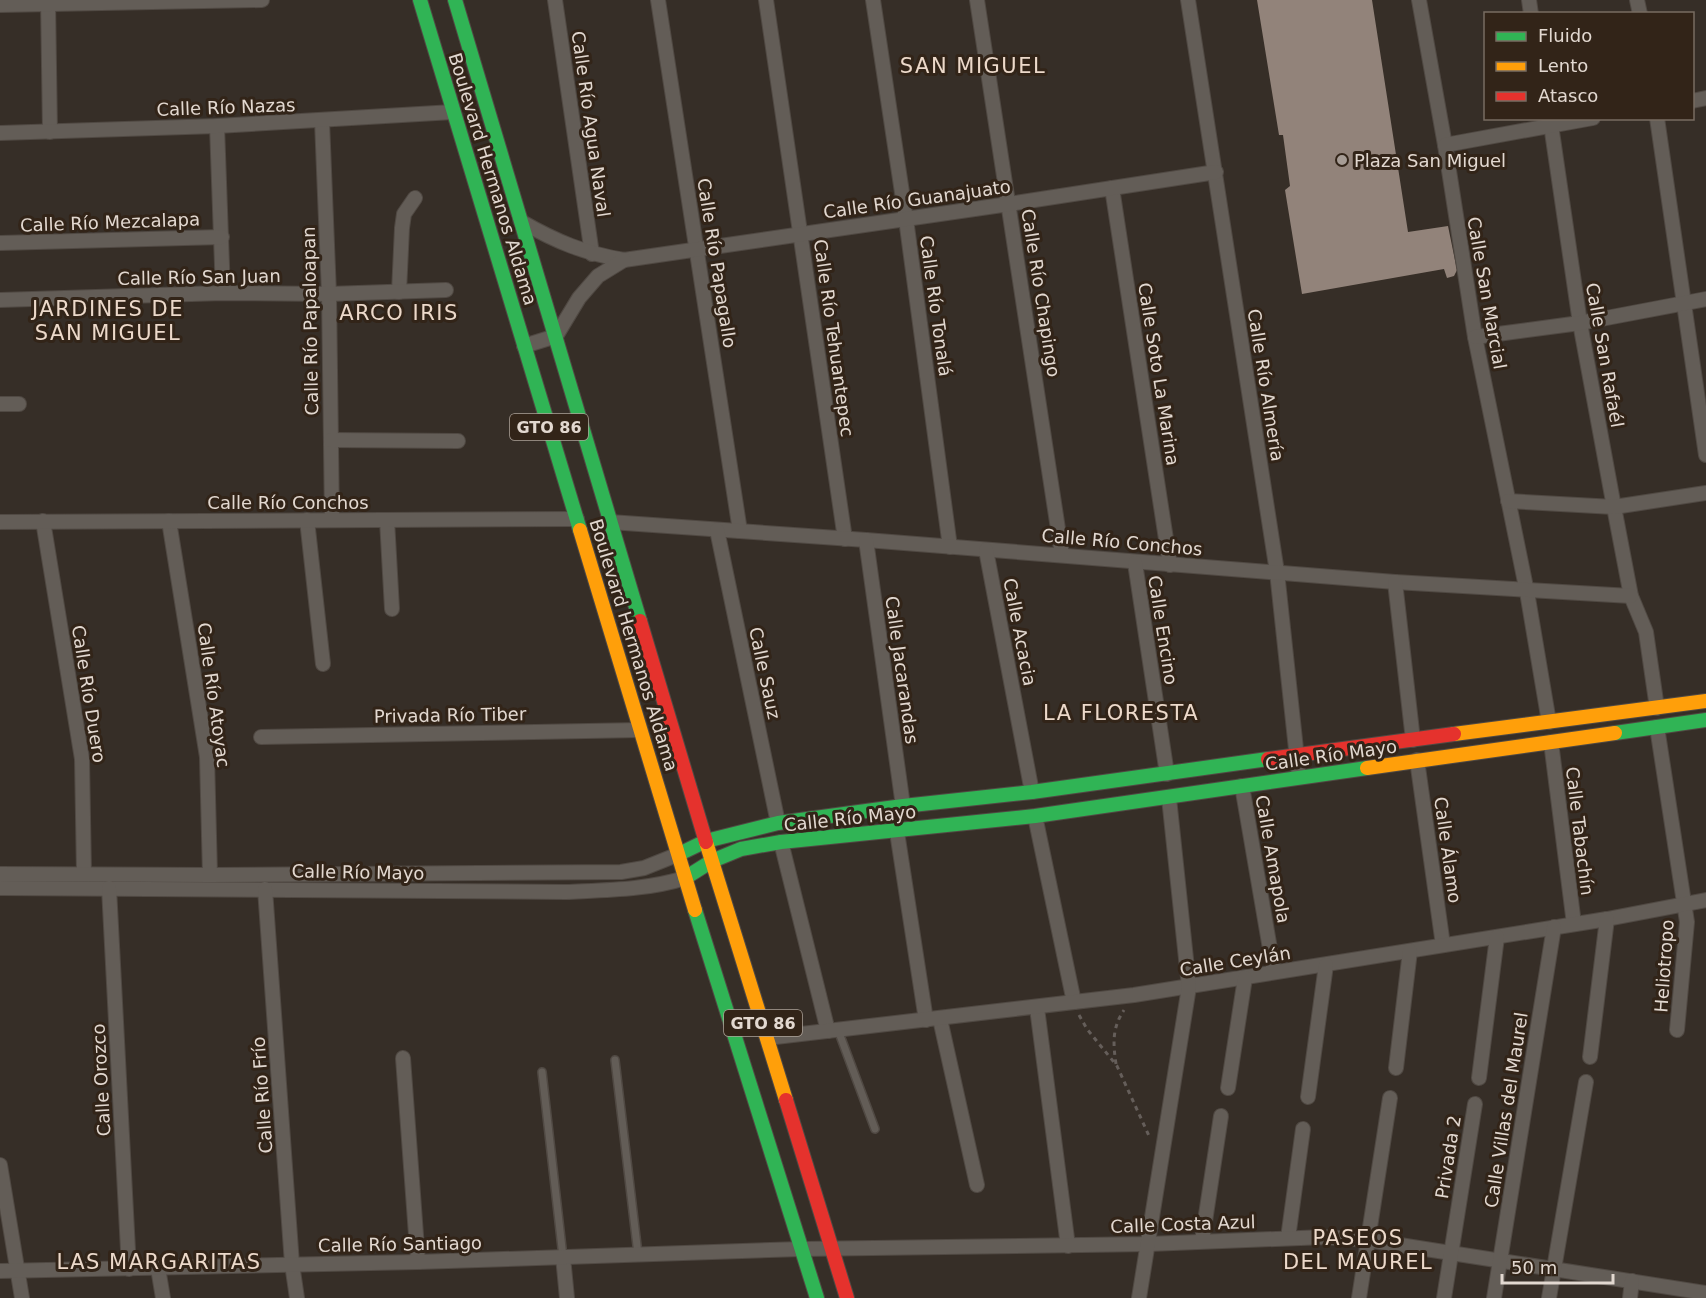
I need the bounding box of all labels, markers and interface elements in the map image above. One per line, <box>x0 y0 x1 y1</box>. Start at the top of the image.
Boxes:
legend <box>1484 12 1694 120</box>
text: Fluido <box>1538 25 1592 46</box>
street label: Calle Río Agua Naval <box>568 30 614 218</box>
street label: Boulevard Hermanos Aldama <box>445 50 541 308</box>
district label: SAN MIGUEL <box>900 54 1046 78</box>
text: Lento <box>1538 55 1588 76</box>
text: Atasco <box>1538 85 1598 106</box>
street label: Calle Río Nazas <box>156 94 296 120</box>
place label: Plaza San Miguel <box>1354 150 1506 171</box>
marker: Plaza San Miguel <box>1335 153 1349 167</box>
street label: Calle Río Guanajuato <box>822 175 1012 223</box>
street label: Calle Río Papagallo <box>693 177 741 349</box>
street label: Calle Río Chapingo <box>1017 207 1065 379</box>
street label: Calle Río Mezcalapa <box>20 208 200 236</box>
street label: Calle San Marcial <box>1463 215 1511 371</box>
street label: Calle Río Papaloapan <box>298 226 322 416</box>
street label: Calle Río Tonalá <box>916 234 956 378</box>
street label: Calle Río Tehuantepec <box>810 238 858 438</box>
street label: Calle Río San Juan <box>117 265 281 289</box>
street label: Calle Soto La Marina <box>1134 281 1184 467</box>
street label: Calle San Rafaél <box>1582 281 1628 429</box>
district label: JARDINES DE SAN MIGUEL <box>30 297 184 345</box>
district label: ARCO IRIS <box>339 301 459 325</box>
street label: Calle Río Almería <box>1244 307 1288 463</box>
road number: GTO 86 <box>510 414 588 440</box>
street label: Calle Río Conchos <box>207 492 369 513</box>
street label: Boulevard Hermanos Aldama <box>586 516 682 774</box>
street label: Calle Río Conchos <box>1041 525 1203 559</box>
street label: Calle Encino <box>1144 574 1182 686</box>
street label: Calle Acacia <box>999 576 1041 688</box>
street label: Calle Jacarandas <box>881 595 923 745</box>
street label: Calle Río Atoyac <box>193 621 235 769</box>
street label: Calle Río Duero <box>68 624 110 764</box>
street label: Calle Sauz <box>745 625 785 721</box>
district label: LA FLORESTA <box>1043 701 1199 725</box>
street label: Privada Río Tiber <box>374 703 527 727</box>
street label: Calle Río Mayo <box>1264 735 1398 775</box>
street label: Calle Tabachín <box>1562 765 1598 897</box>
street label: Calle Amapola <box>1251 793 1295 925</box>
street label: Calle Álamo <box>1430 795 1466 905</box>
street label: Calle Río Mayo <box>783 801 917 835</box>
street label: Calle Río Mayo <box>291 860 425 884</box>
street label: Heliotropo <box>1650 919 1678 1013</box>
street label: Calle Ceylán <box>1178 942 1292 980</box>
road number: GTO 86 <box>724 1010 802 1036</box>
street label: Calle Villas del Maurel <box>1480 1011 1532 1209</box>
street label: Calle Orozco <box>88 1023 114 1137</box>
street label: Calle Río Frío <box>247 1036 277 1154</box>
street label: Privada 2 <box>1431 1114 1465 1200</box>
street label: Calle Costa Azul <box>1110 1211 1256 1237</box>
district label: PASEOS DEL MAUREL <box>1283 1226 1433 1274</box>
street label: Calle Río Santiago <box>318 1232 482 1256</box>
scale bar <box>1502 1247 1613 1285</box>
district label: LAS MARGARITAS <box>57 1250 261 1274</box>
text: 50 m <box>1511 1257 1557 1278</box>

